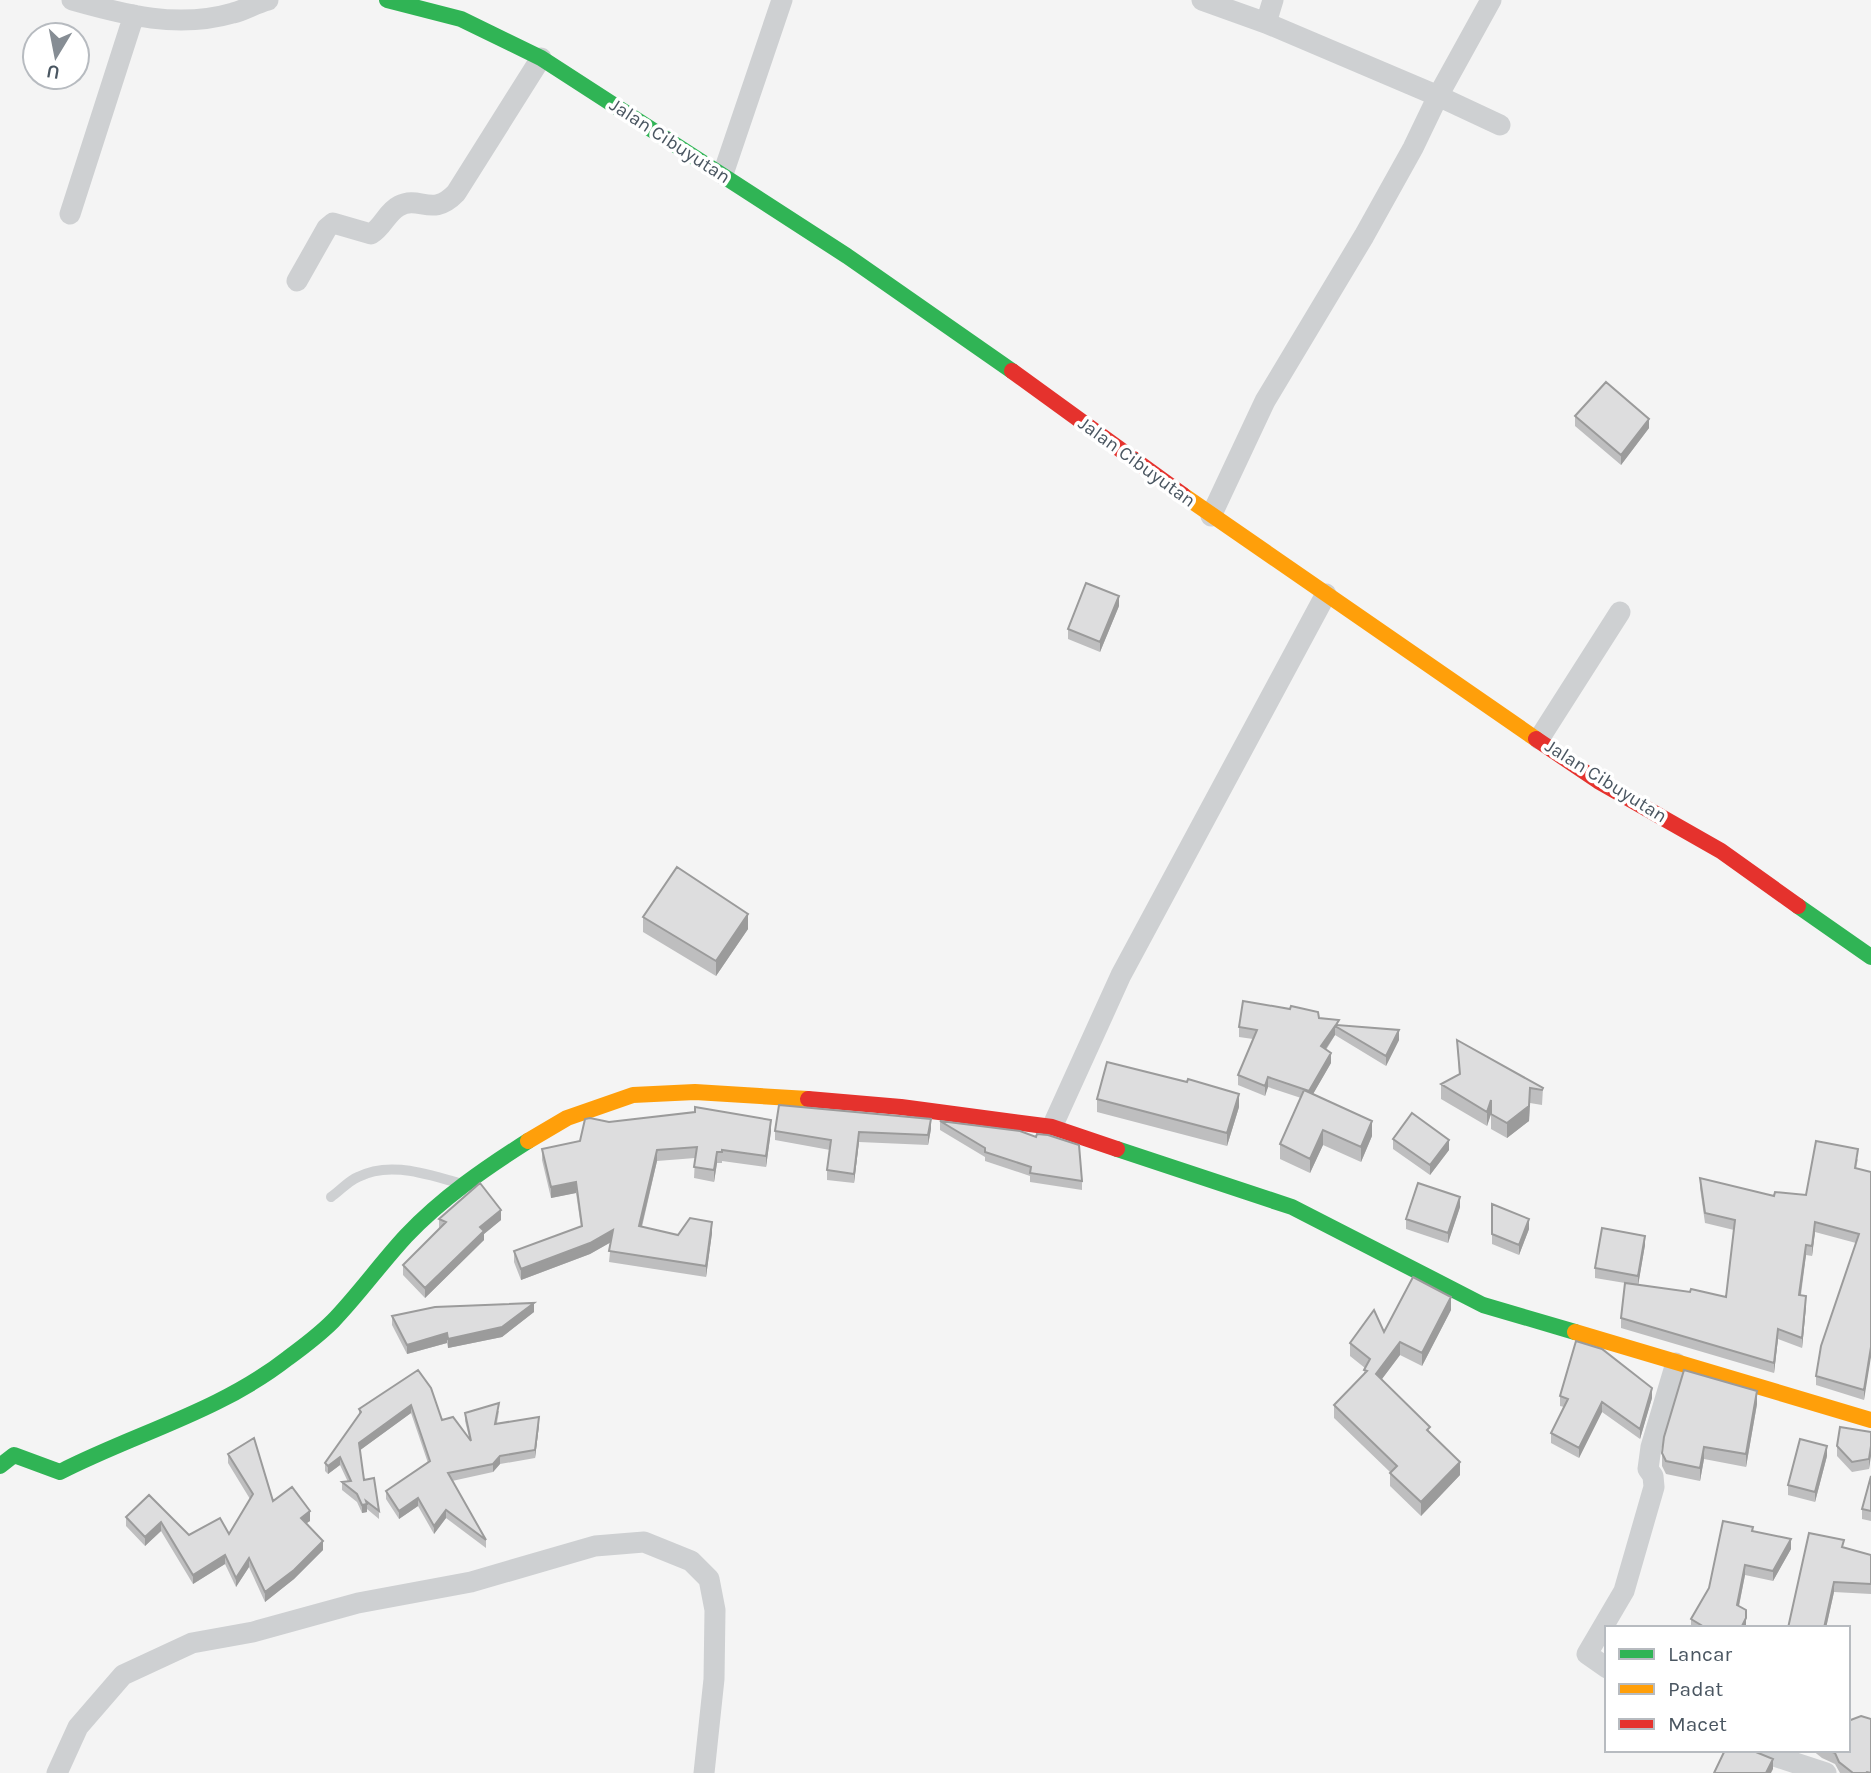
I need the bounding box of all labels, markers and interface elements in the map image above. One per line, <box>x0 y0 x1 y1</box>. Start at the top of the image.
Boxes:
north arrow <box>21 21 91 91</box>
text: U <box>45 60 62 84</box>
street label: Jalan Cibuyutan <box>606 94 734 188</box>
street label: Jalan Cibuyutan <box>1074 412 1200 512</box>
street label: Jalan Cibuyutan <box>1541 735 1671 827</box>
legend <box>1605 1626 1850 1752</box>
text: Lancar <box>1668 1642 1732 1666</box>
text: Padat <box>1668 1677 1723 1701</box>
text: Macet <box>1668 1712 1727 1736</box>

